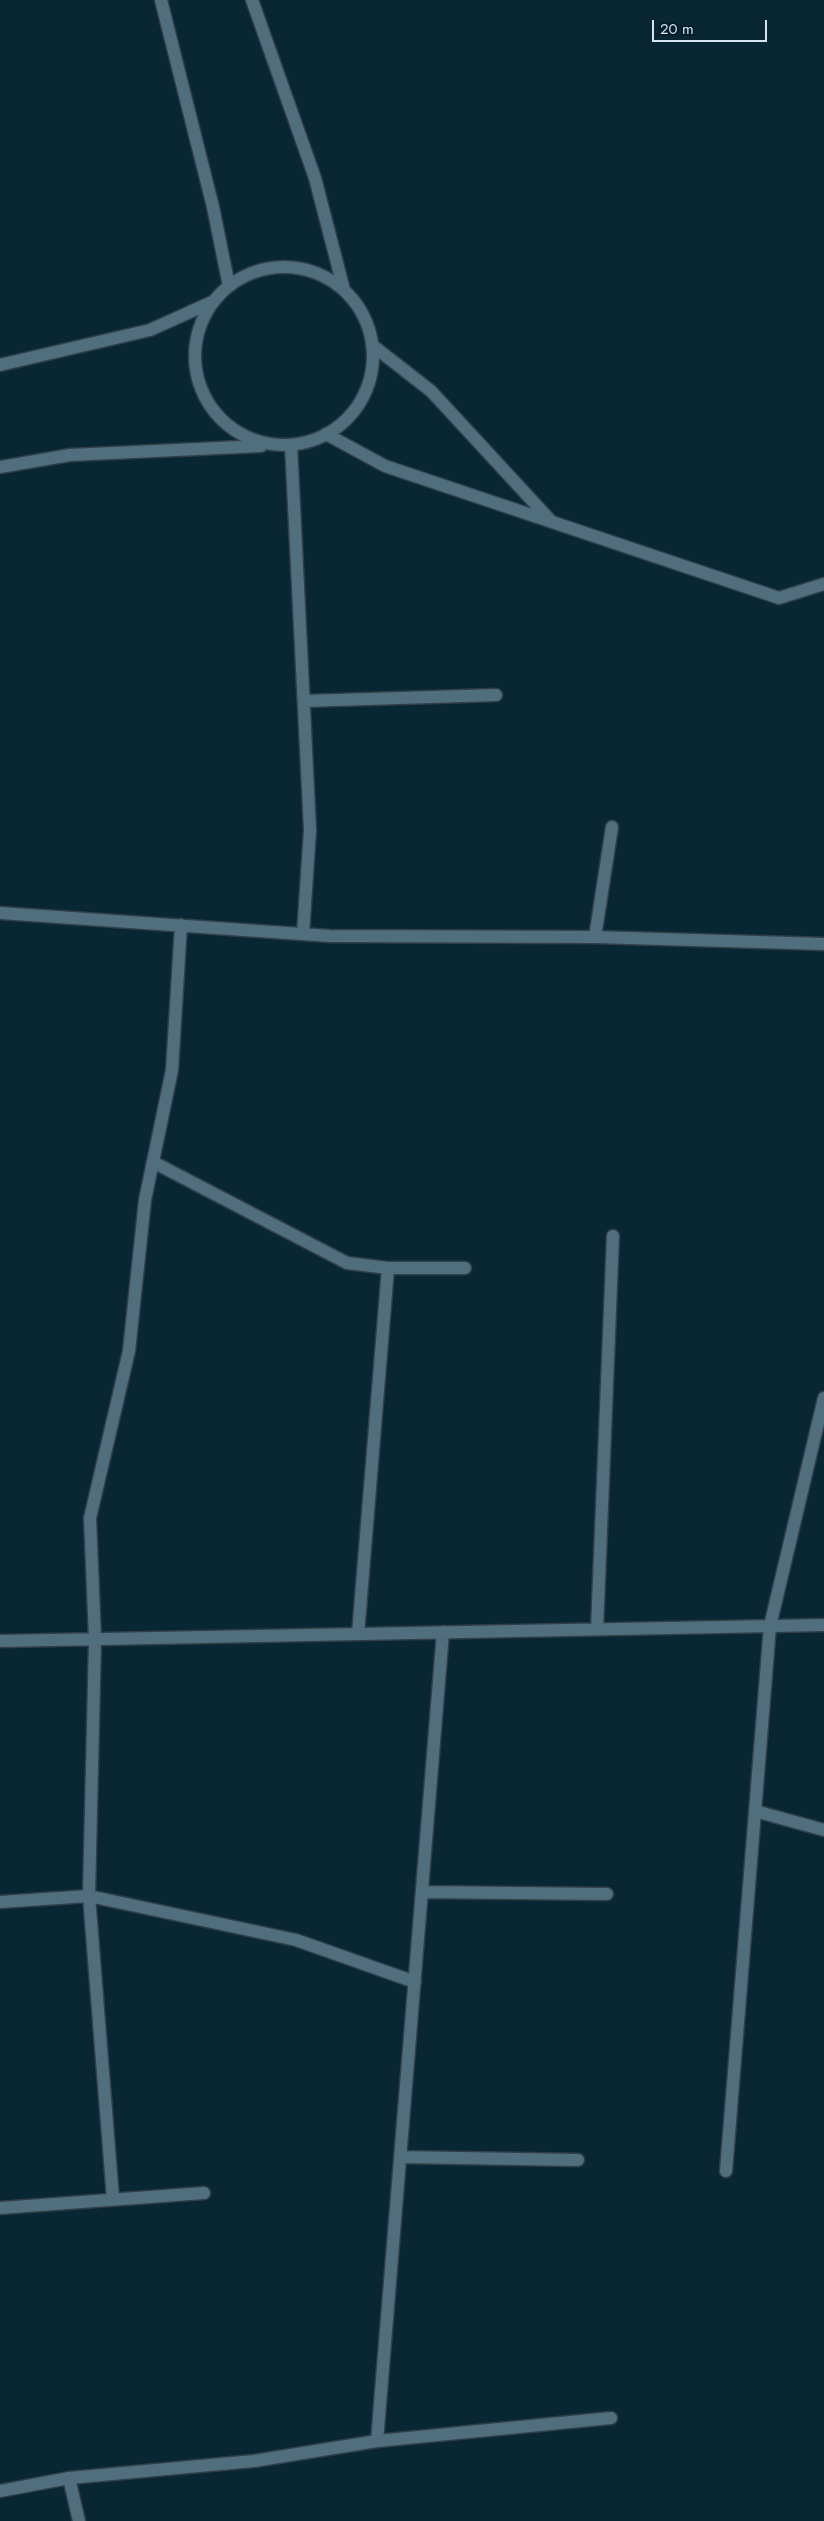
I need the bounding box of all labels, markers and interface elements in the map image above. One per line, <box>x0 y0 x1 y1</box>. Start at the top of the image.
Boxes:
scale bar <box>654 10 769 42</box>
text: 20 m <box>660 18 694 40</box>

